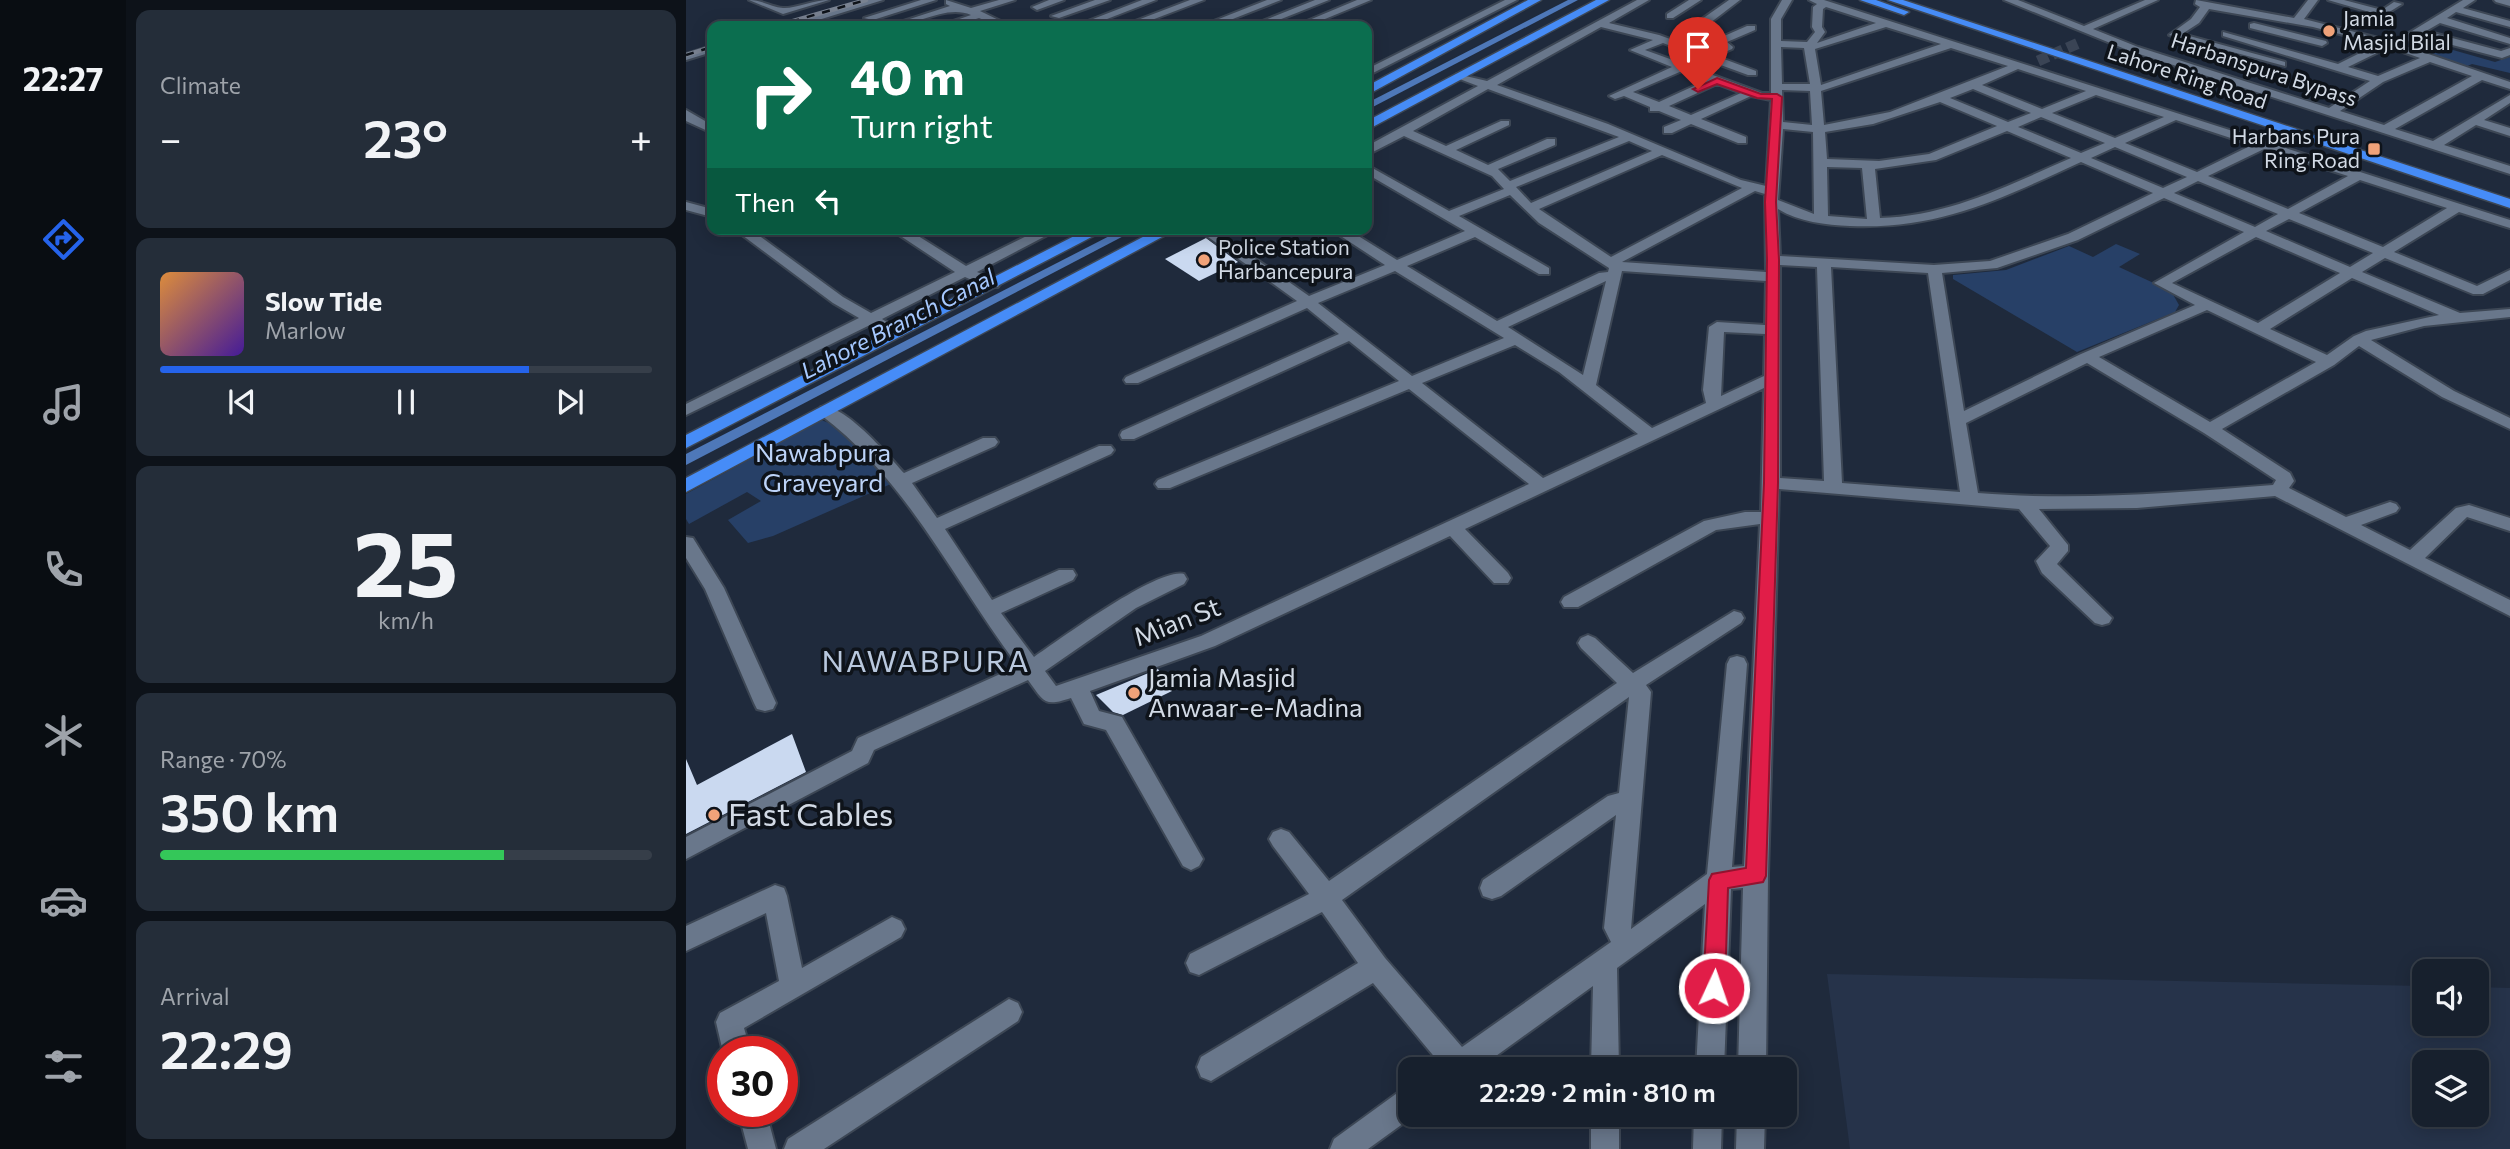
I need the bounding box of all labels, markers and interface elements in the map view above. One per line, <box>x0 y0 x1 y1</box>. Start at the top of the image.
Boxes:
place label: Jamia Masjid Bilal <box>2343 5 2451 54</box>
pin <box>1668 17 1728 89</box>
marker: Jamia Masjid Bilal <box>2321 23 2337 39</box>
street label: Harbanspura Bypass <box>2168 27 2361 110</box>
icon: arrive <box>1679 28 1717 66</box>
street label: Lahore Ring Road <box>2104 38 2271 113</box>
text: 40 m <box>850 45 965 105</box>
icon: right <box>735 49 826 140</box>
text: 22:27 <box>23 58 103 98</box>
text: Climate <box>160 71 241 99</box>
text: 23° <box>363 105 448 169</box>
text: Turn right <box>850 105 993 145</box>
text: − <box>160 114 182 161</box>
text: + <box>630 114 652 161</box>
place label: Harbans Pura Ring Road <box>2232 123 2360 172</box>
marker: Harbans Pura Ring Road <box>2366 141 2382 157</box>
icon: left <box>809 182 847 220</box>
text: Then <box>735 186 795 217</box>
icon: directions <box>39 215 88 264</box>
place label: Police Station Harbancepura <box>1218 234 1353 283</box>
marker: Police Station Harbancepura <box>1196 252 1212 268</box>
water label: Lahore Branch Canal <box>796 261 1000 384</box>
text: Slow Tide <box>265 285 382 316</box>
text: Marlow <box>265 316 346 344</box>
icon: music <box>39 380 88 429</box>
icon: previous <box>223 383 261 421</box>
icon: pause <box>387 383 425 421</box>
icon: next <box>551 383 589 421</box>
park label: Nawabpura Graveyard <box>755 436 891 497</box>
text: 25 <box>354 504 458 616</box>
icon: phone <box>39 545 88 594</box>
street label: Mian St <box>1129 590 1224 651</box>
text: km/h <box>378 606 434 634</box>
district label: NAWABPURA <box>821 641 1031 678</box>
place label: Jamia Masjid Anwaar-e-Madina <box>1148 661 1363 722</box>
marker: Jamia Masjid Anwaar-e-Madina <box>1126 685 1142 701</box>
icon: climate <box>39 711 88 760</box>
text: Range · 70% <box>160 745 287 773</box>
text: 350 km <box>160 779 339 843</box>
place label: Fast Cables <box>728 793 893 833</box>
marker: Fast Cables <box>706 807 722 823</box>
icon: car <box>39 876 88 925</box>
position arrow <box>1677 951 1751 1025</box>
map controls <box>2412 959 2489 1127</box>
button: sound <box>2412 959 2489 1036</box>
text: Arrival <box>160 982 230 1010</box>
text: 22:29 <box>160 1016 293 1080</box>
speed limit sign: 30 <box>707 1036 798 1127</box>
icon: filters <box>39 1042 88 1091</box>
button: layers <box>2412 1050 2489 1127</box>
text: 22:29 · 2 min · 810 m <box>1479 1076 1716 1107</box>

